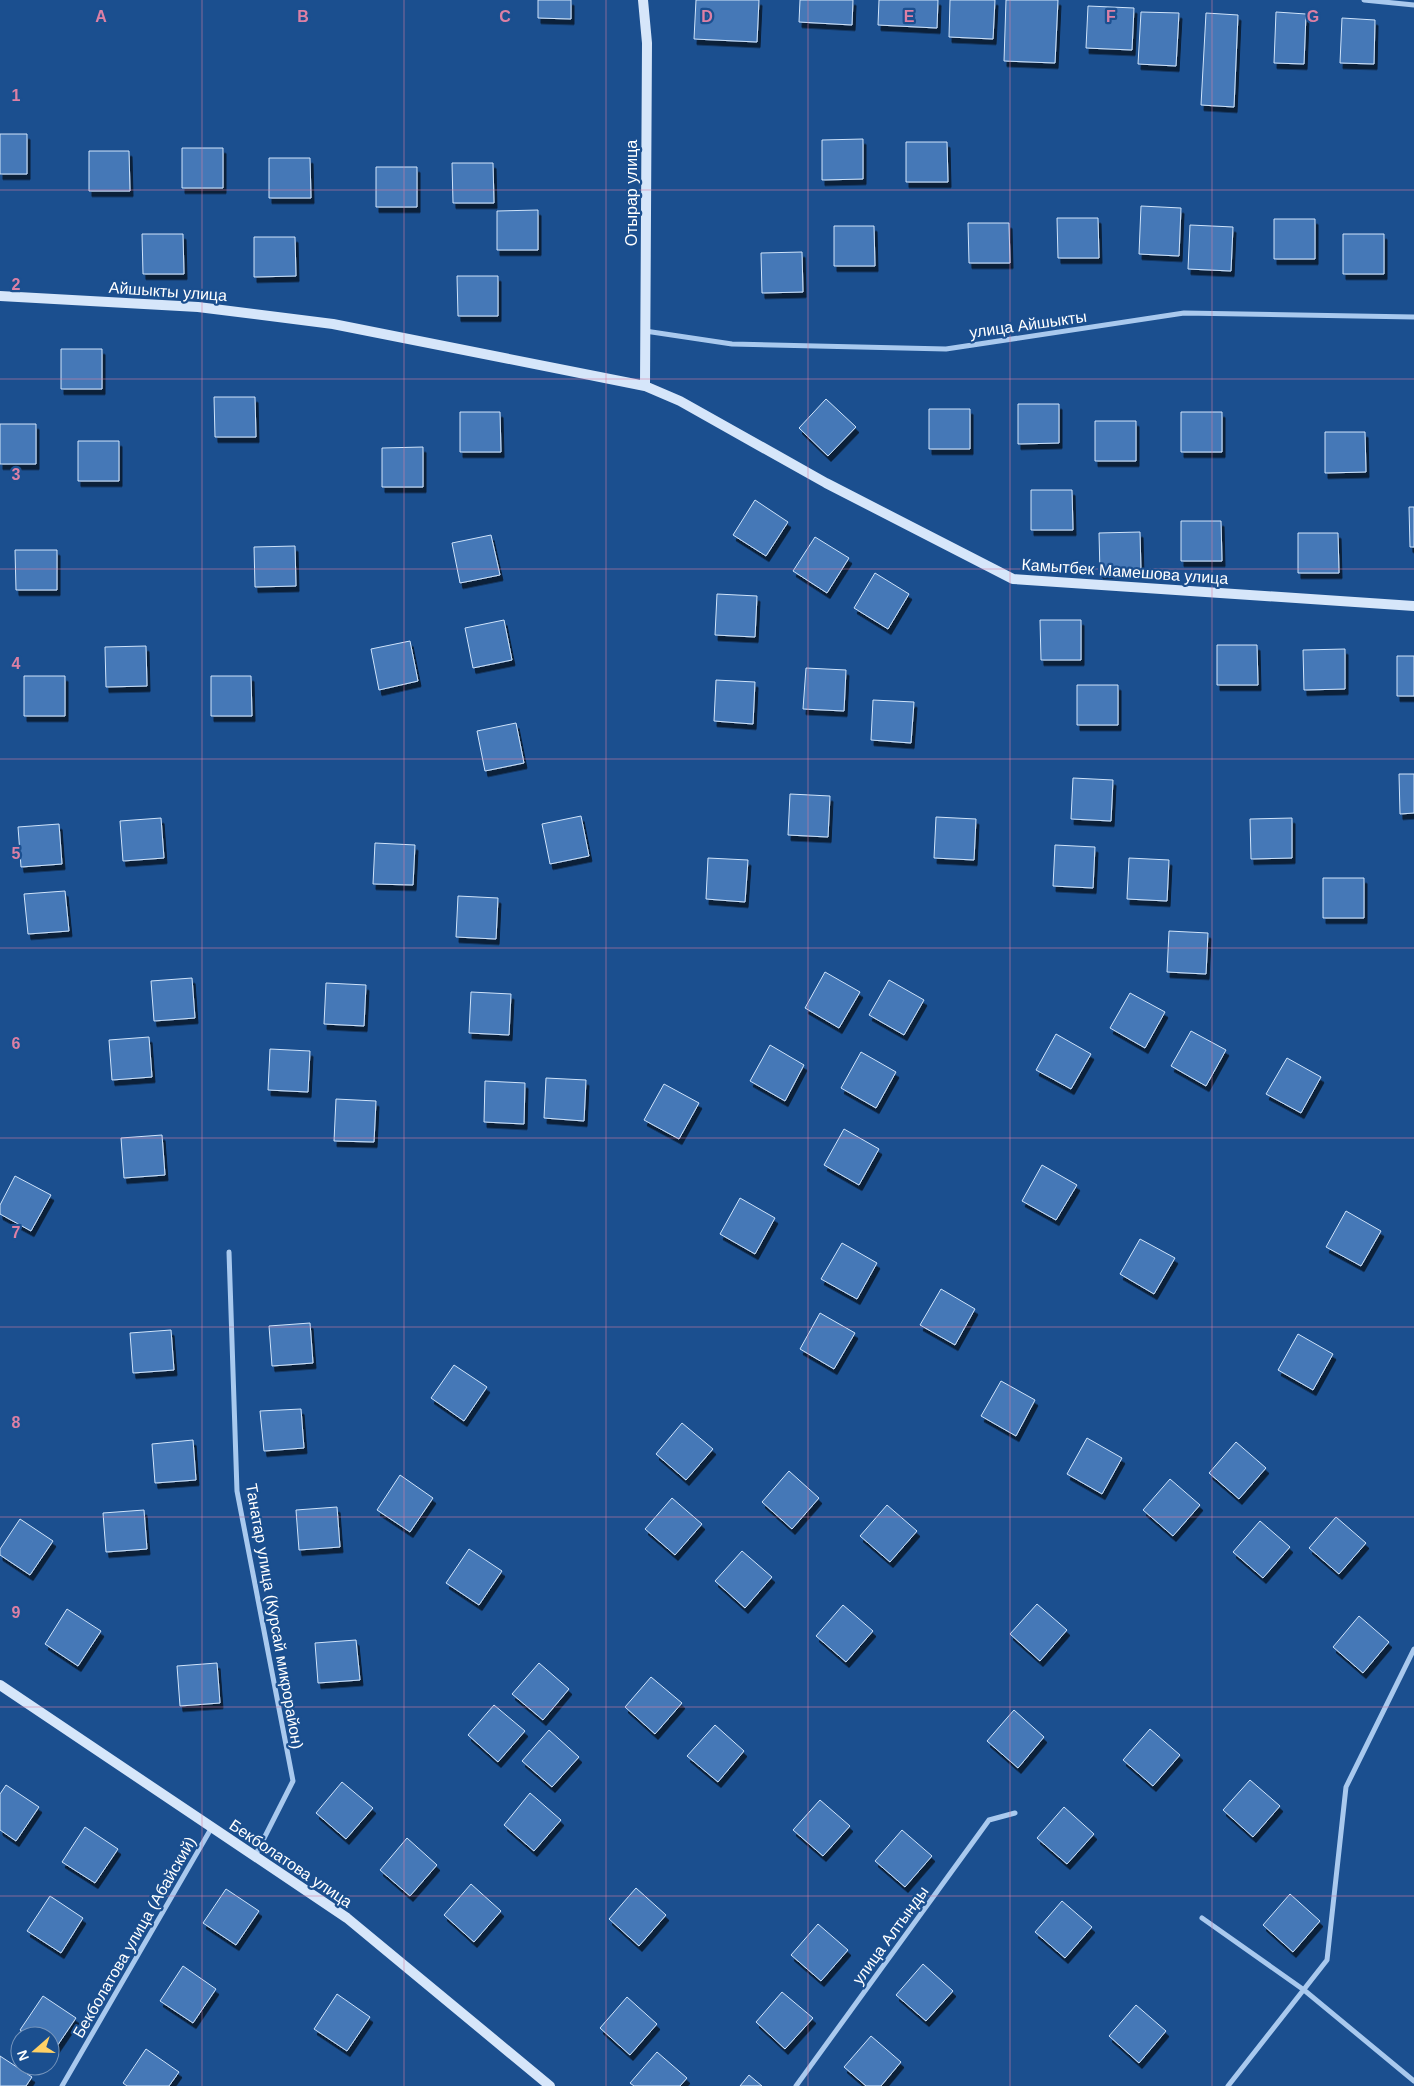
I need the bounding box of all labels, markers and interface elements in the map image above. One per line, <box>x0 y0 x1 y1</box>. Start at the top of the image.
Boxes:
text: A <box>95 8 107 25</box>
text: B <box>297 8 309 25</box>
text: C <box>499 8 511 25</box>
text: D <box>701 8 713 25</box>
text: E <box>904 8 915 25</box>
text: F <box>1106 8 1116 25</box>
text: G <box>1307 8 1319 25</box>
text: 1 <box>12 87 21 104</box>
street label: Отырар улица <box>623 140 640 246</box>
text: 2 <box>12 276 21 293</box>
street label: Айшыкты улица <box>108 279 228 304</box>
street label: улица Айшыкты <box>968 308 1088 341</box>
text: 3 <box>12 466 21 483</box>
street label: Камытбек Мамешова улица <box>1021 556 1229 587</box>
text: 4 <box>12 655 21 672</box>
text: 5 <box>12 845 21 862</box>
text: 6 <box>12 1035 21 1052</box>
text: 7 <box>12 1224 21 1241</box>
text: 8 <box>12 1414 21 1431</box>
street label: Танатар улица (Курсай микрорайон) <box>243 1482 306 1750</box>
text: 9 <box>12 1604 21 1621</box>
street label: Бекболатова улица <box>226 1816 355 1911</box>
street label: Бекболатова улица (Абайский) <box>70 1834 199 2041</box>
street label: улица Алтынды <box>849 1883 932 1988</box>
north arrow <box>10 2026 60 2076</box>
text: N <box>14 2048 32 2063</box>

